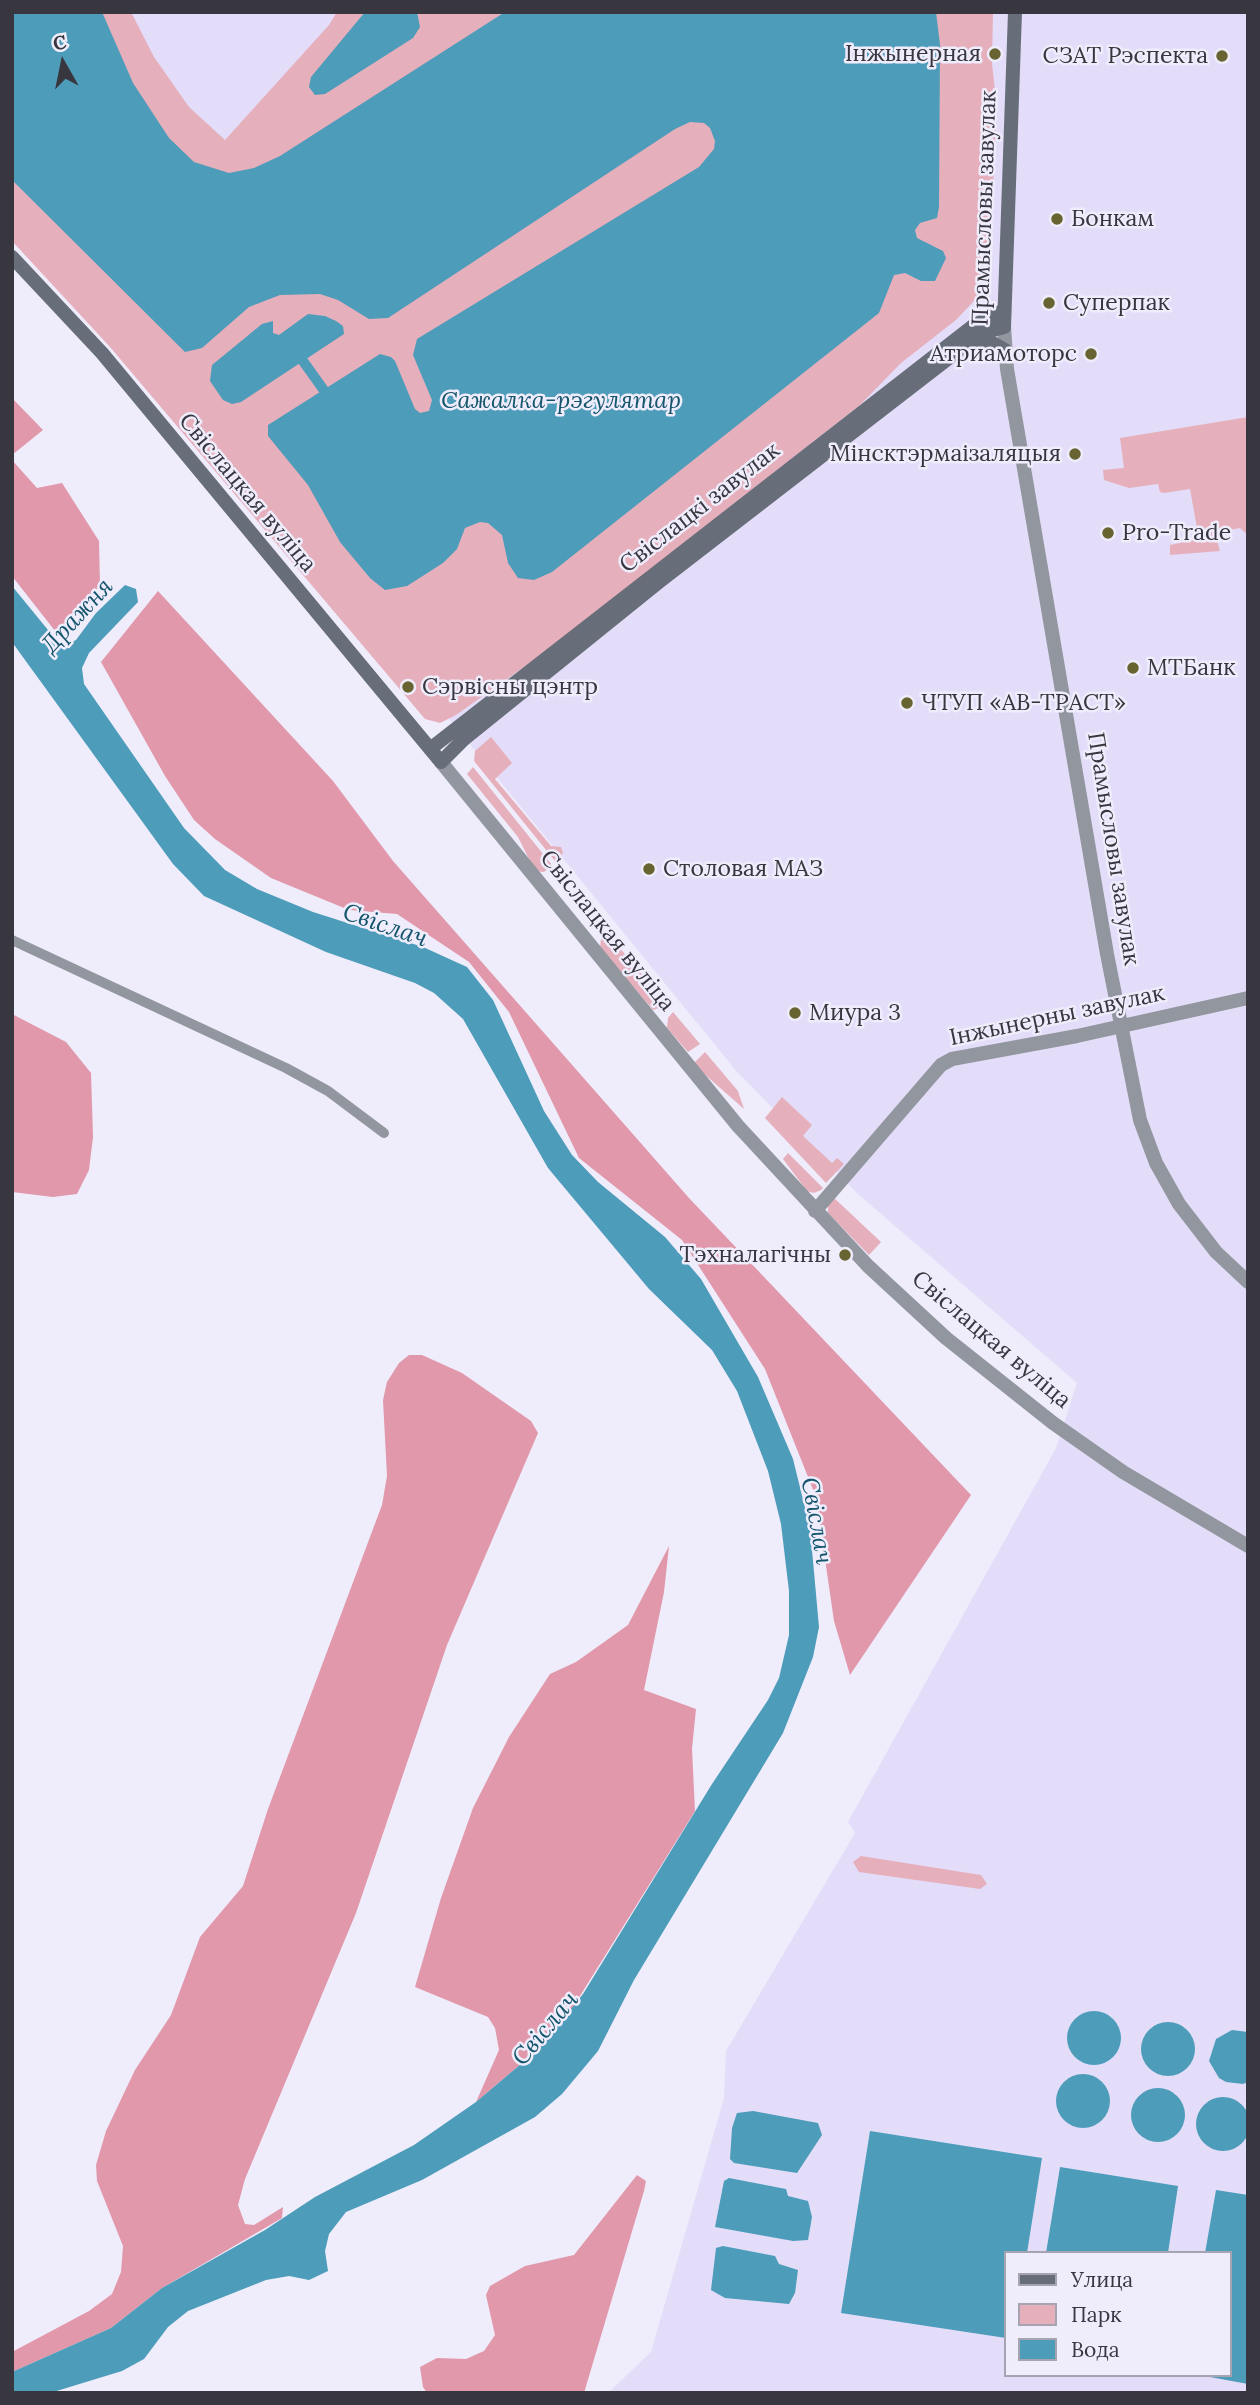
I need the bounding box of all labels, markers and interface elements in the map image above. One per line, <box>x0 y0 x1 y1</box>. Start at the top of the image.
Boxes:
north arrow <box>28 28 98 98</box>
text: С <box>51 29 68 55</box>
place label: Інжынерная <box>845 40 981 68</box>
place label: СЗАТ Рэспекта <box>1043 42 1208 70</box>
marker: Інжынерная <box>987 46 1003 62</box>
marker: СЗАТ Рэспекта <box>1214 48 1230 64</box>
street label: Прамысловы завулак <box>967 90 1003 326</box>
place label: Бонкам <box>1071 205 1154 233</box>
marker: Бонкам <box>1049 211 1065 227</box>
place label: Суперпак <box>1063 289 1170 317</box>
marker: Суперпак <box>1041 295 1057 311</box>
place label: Атриамоторс <box>930 340 1077 368</box>
marker: Атриамоторс <box>1083 346 1099 362</box>
water label: Сажалка-рэгулятар <box>441 387 681 415</box>
street label: Свіслацкая вуліца <box>172 408 322 578</box>
street label: Свіслацкі завулак <box>614 437 786 579</box>
place label: Мінсктэрмаізаляцыя <box>830 440 1061 468</box>
marker: Мінсктэрмаізаляцыя <box>1067 446 1083 462</box>
place label: Pro-Trade <box>1122 519 1231 547</box>
marker: Pro-Trade <box>1100 525 1116 541</box>
water label: Дражня <box>36 573 120 659</box>
place label: МТБанк <box>1147 654 1236 682</box>
marker: МТБанк <box>1125 660 1141 676</box>
place label: Сэрвісны цэнтр <box>422 673 598 701</box>
marker: Сэрвісны цэнтр <box>400 679 416 695</box>
place label: ЧТУП «АВ-ТРАСТ» <box>921 689 1126 717</box>
marker: ЧТУП «АВ-ТРАСТ» <box>899 695 915 711</box>
street label: Прамысловы завулак <box>1081 730 1145 968</box>
street label: Свіслацкая вуліца <box>534 845 680 1017</box>
place label: Столовая МАЗ <box>663 855 823 883</box>
marker: Столовая МАЗ <box>641 861 657 877</box>
water label: Свіслач <box>339 898 431 954</box>
street label: Інжынерны завулак <box>947 980 1167 1052</box>
place label: Миура 3 <box>809 999 901 1027</box>
marker: Миура 3 <box>787 1005 803 1021</box>
place label: Тэхналагічны <box>679 1241 831 1269</box>
marker: Тэхналагічны <box>837 1247 853 1263</box>
street label: Свіслацкая вуліца <box>906 1265 1076 1415</box>
water label: Свіслач <box>794 1475 838 1567</box>
water label: Свіслач <box>507 1986 585 2072</box>
legend <box>1004 2251 1232 2377</box>
text: Улица <box>1071 2266 1133 2293</box>
text: Парк <box>1071 2301 1121 2328</box>
text: Вода <box>1071 2336 1120 2363</box>

